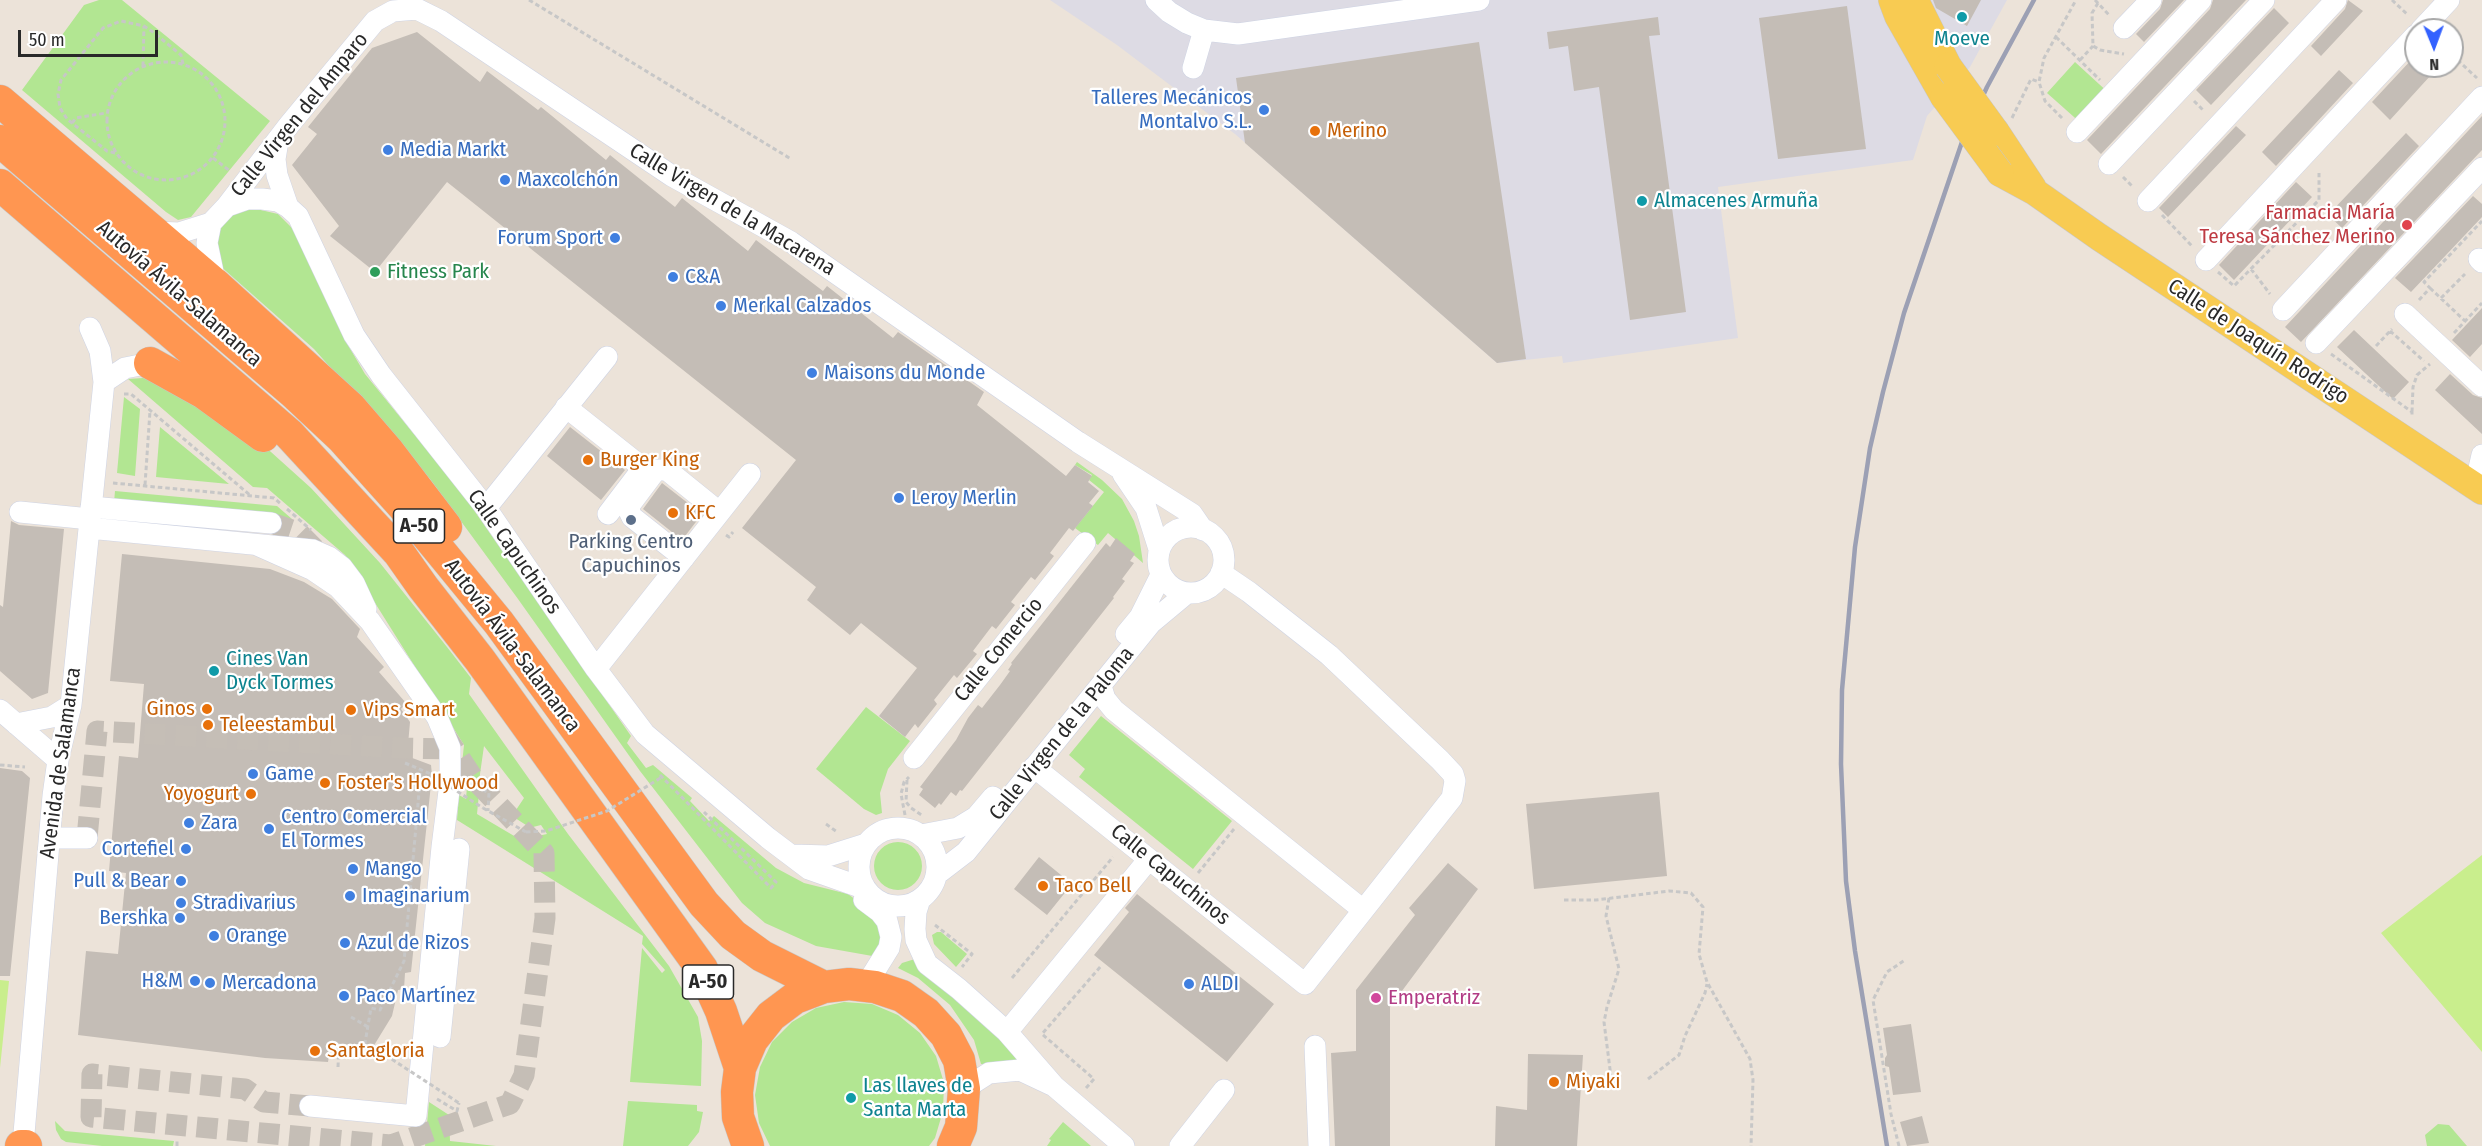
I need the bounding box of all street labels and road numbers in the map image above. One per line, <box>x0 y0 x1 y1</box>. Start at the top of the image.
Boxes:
street label: Calle Virgen del Amparo <box>226 28 374 202</box>
street label: Calle Virgen de la Macarena <box>624 138 840 282</box>
street label: Autovía Ávila-Salamanca <box>91 216 267 372</box>
street label: Calle de Joaquín Rodrigo <box>2163 274 2353 410</box>
street label: Calle Capuchinos <box>462 485 566 619</box>
road number: A-50 <box>394 509 444 543</box>
street label: Autovía Ávila-Salamanca <box>439 554 585 738</box>
street label: Calle Comercio <box>949 593 1049 707</box>
street label: Calle Virgen de la Paloma <box>984 642 1140 826</box>
street label: Avenida de Salamanca <box>35 666 87 860</box>
street label: Calle Capuchinos <box>1105 819 1235 931</box>
road number: A-50 <box>682 965 734 999</box>

